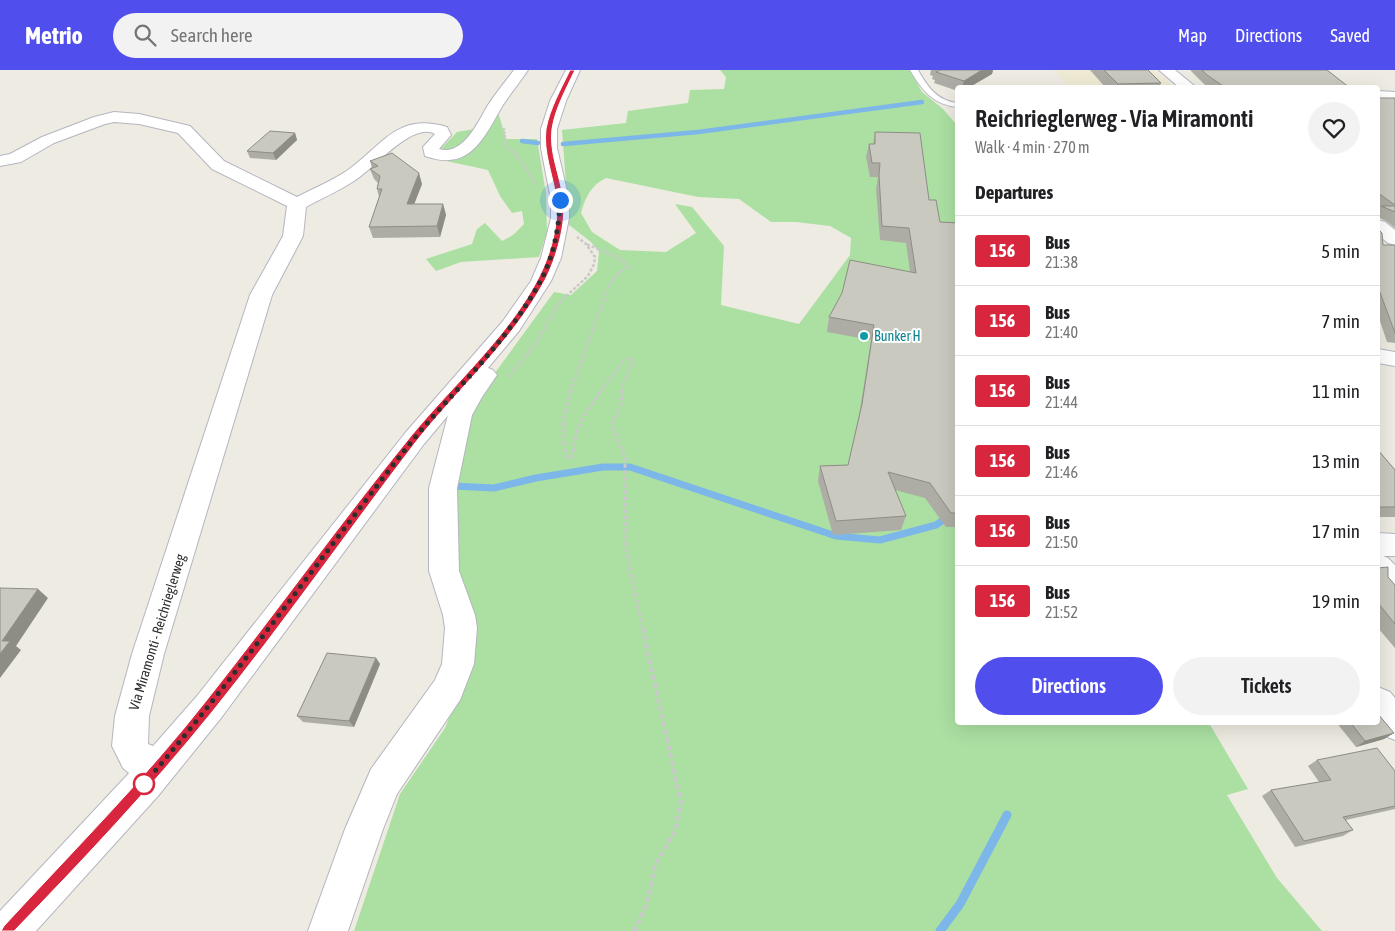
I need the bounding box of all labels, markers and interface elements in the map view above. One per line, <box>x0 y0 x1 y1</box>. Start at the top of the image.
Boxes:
search box <box>113 13 463 58</box>
icon: search <box>131 21 159 49</box>
text: Metrio <box>25 22 83 49</box>
text: Search here <box>171 24 253 46</box>
text: Map <box>1178 25 1207 46</box>
text: Directions <box>1235 25 1302 46</box>
text: Saved <box>1330 25 1370 46</box>
button: heart <box>1308 102 1360 154</box>
text: Reichrieglerweg - Via Miramonti <box>975 105 1253 132</box>
text: Walk · 4 min · 270 m <box>975 138 1089 156</box>
text: Departures <box>975 181 1053 203</box>
your location <box>548 188 573 213</box>
text: Bus <box>1045 231 1070 253</box>
text: 156 <box>990 240 1015 261</box>
text: 5 min <box>1321 240 1360 262</box>
text: 21:38 <box>1045 253 1078 271</box>
text: Bus <box>1045 301 1070 323</box>
text: 156 <box>990 310 1015 331</box>
text: 7 min <box>1321 310 1360 332</box>
text: 21:40 <box>1045 323 1078 341</box>
place label: Bunker H <box>874 328 921 344</box>
marker: Bunker H <box>858 330 870 342</box>
text: Bus <box>1045 371 1070 393</box>
text: 156 <box>990 380 1015 401</box>
text: 11 min <box>1312 380 1360 402</box>
text: 21:44 <box>1045 393 1078 411</box>
text: Bus <box>1045 441 1070 463</box>
text: 156 <box>990 450 1015 471</box>
text: 13 min <box>1312 450 1360 472</box>
text: 21:46 <box>1045 463 1078 481</box>
text: Bus <box>1045 511 1070 533</box>
text: 156 <box>990 520 1015 541</box>
text: 17 min <box>1312 520 1360 542</box>
text: 21:50 <box>1045 533 1078 551</box>
street label: Via Miramonti - Reichrieglerweg <box>126 552 188 712</box>
text: Bus <box>1045 581 1070 603</box>
text: 156 <box>990 590 1015 611</box>
text: 19 min <box>1312 590 1360 612</box>
text: 21:52 <box>1045 603 1078 621</box>
button: Directions <box>975 657 1163 715</box>
button: Tickets <box>1173 657 1360 715</box>
unlabelled marker <box>133 773 155 795</box>

